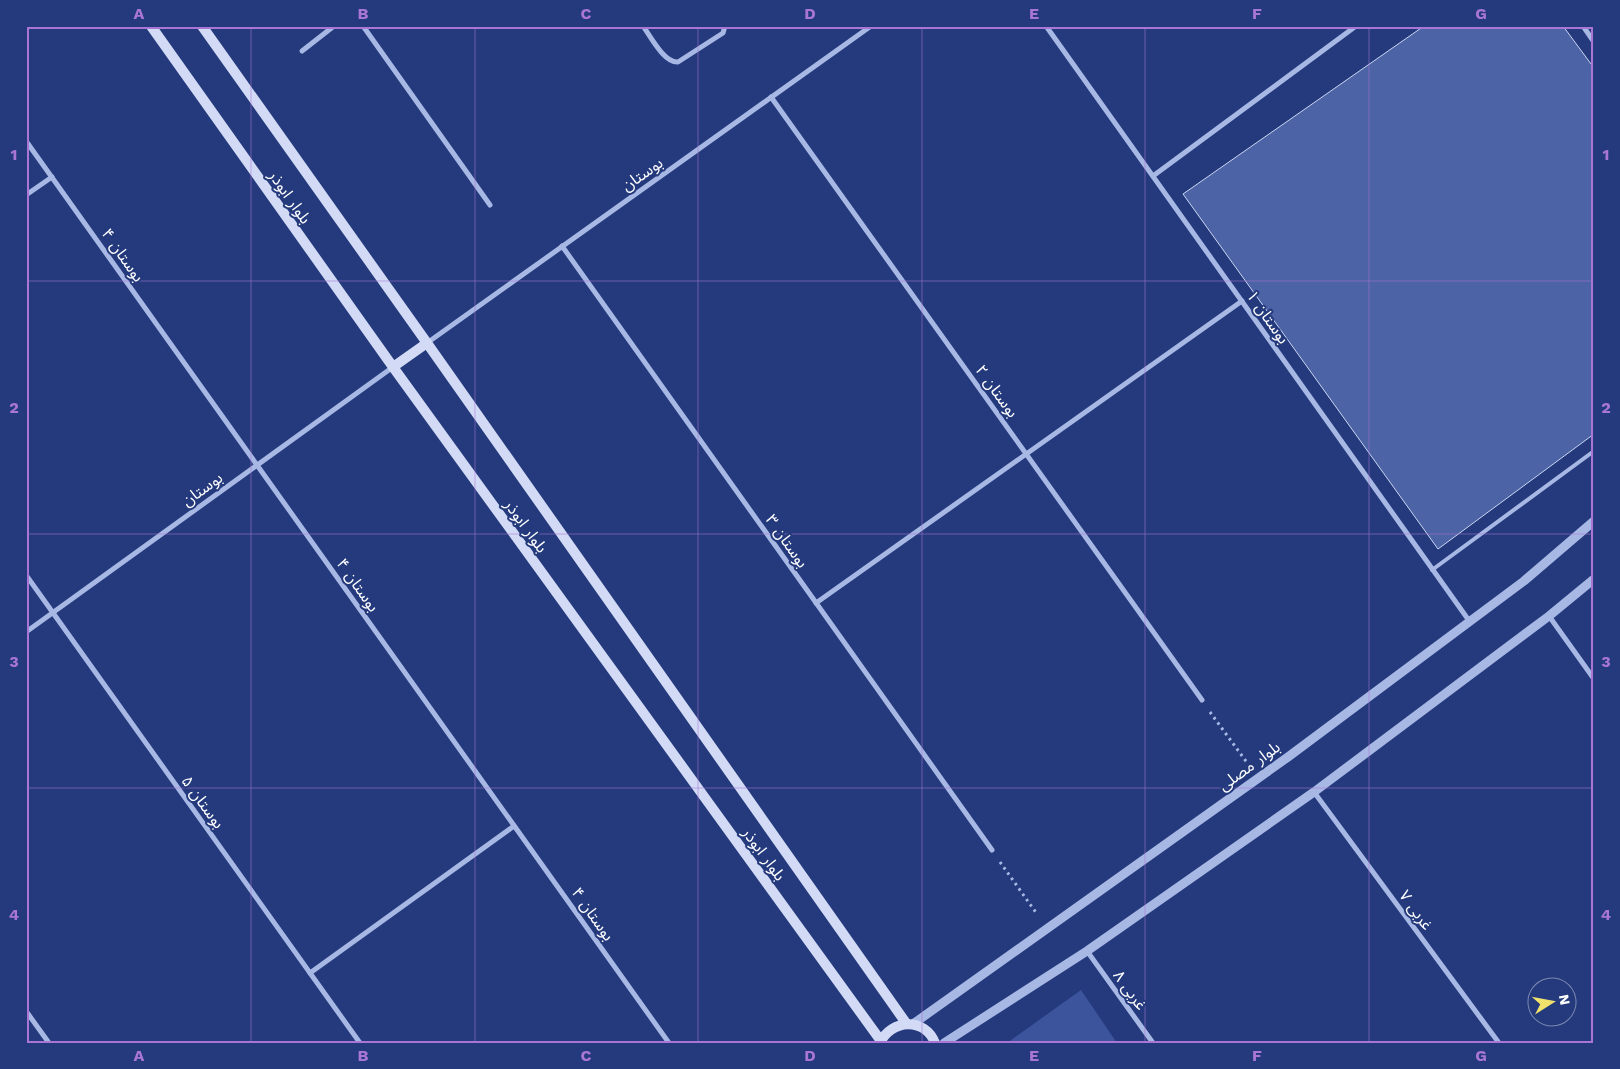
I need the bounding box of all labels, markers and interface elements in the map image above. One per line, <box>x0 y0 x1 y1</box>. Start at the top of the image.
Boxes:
text: A <box>134 4 145 23</box>
text: B <box>358 4 369 23</box>
text: C <box>581 4 592 23</box>
text: D <box>804 4 816 23</box>
text: E <box>1029 4 1039 23</box>
text: F <box>1252 4 1262 23</box>
text: G <box>1475 4 1487 23</box>
text: 1 <box>11 145 17 164</box>
text: 1 <box>1603 145 1609 164</box>
street label: بوستان <box>618 153 666 195</box>
street label: بلوار ابوذر <box>264 166 315 227</box>
street label: بوستان ۴ <box>98 225 148 285</box>
street label: بوستان ۱ <box>1243 287 1293 347</box>
street label: بوستان ۲ <box>972 361 1022 421</box>
text: 2 <box>9 398 19 417</box>
text: 2 <box>1601 398 1611 417</box>
street label: بوستان <box>178 468 226 510</box>
street label: بلوار ابوذر <box>500 495 552 556</box>
street label: بوستان ۳ <box>762 511 812 571</box>
street label: بوستان ۴ <box>333 555 383 615</box>
text: 3 <box>9 652 19 671</box>
text: 3 <box>1601 652 1611 671</box>
street label: بلوار مصلی <box>1214 737 1284 795</box>
street label: بوستان ۵ <box>178 772 228 832</box>
street label: بلوار ابوذر <box>738 823 790 884</box>
street label: بوستان ۴ <box>568 884 618 944</box>
street label: ۷ غربی <box>1395 886 1437 934</box>
text: 4 <box>9 905 19 924</box>
text: 4 <box>1601 905 1611 924</box>
street label: ۸ غربی <box>1109 966 1151 1014</box>
north arrow <box>1528 976 1578 1026</box>
text: N <box>1556 993 1574 1006</box>
text: A <box>134 1046 145 1065</box>
text: B <box>358 1046 369 1065</box>
text: C <box>581 1046 592 1065</box>
text: D <box>804 1046 816 1065</box>
text: E <box>1029 1046 1039 1065</box>
text: F <box>1252 1046 1262 1065</box>
text: G <box>1475 1046 1487 1065</box>

